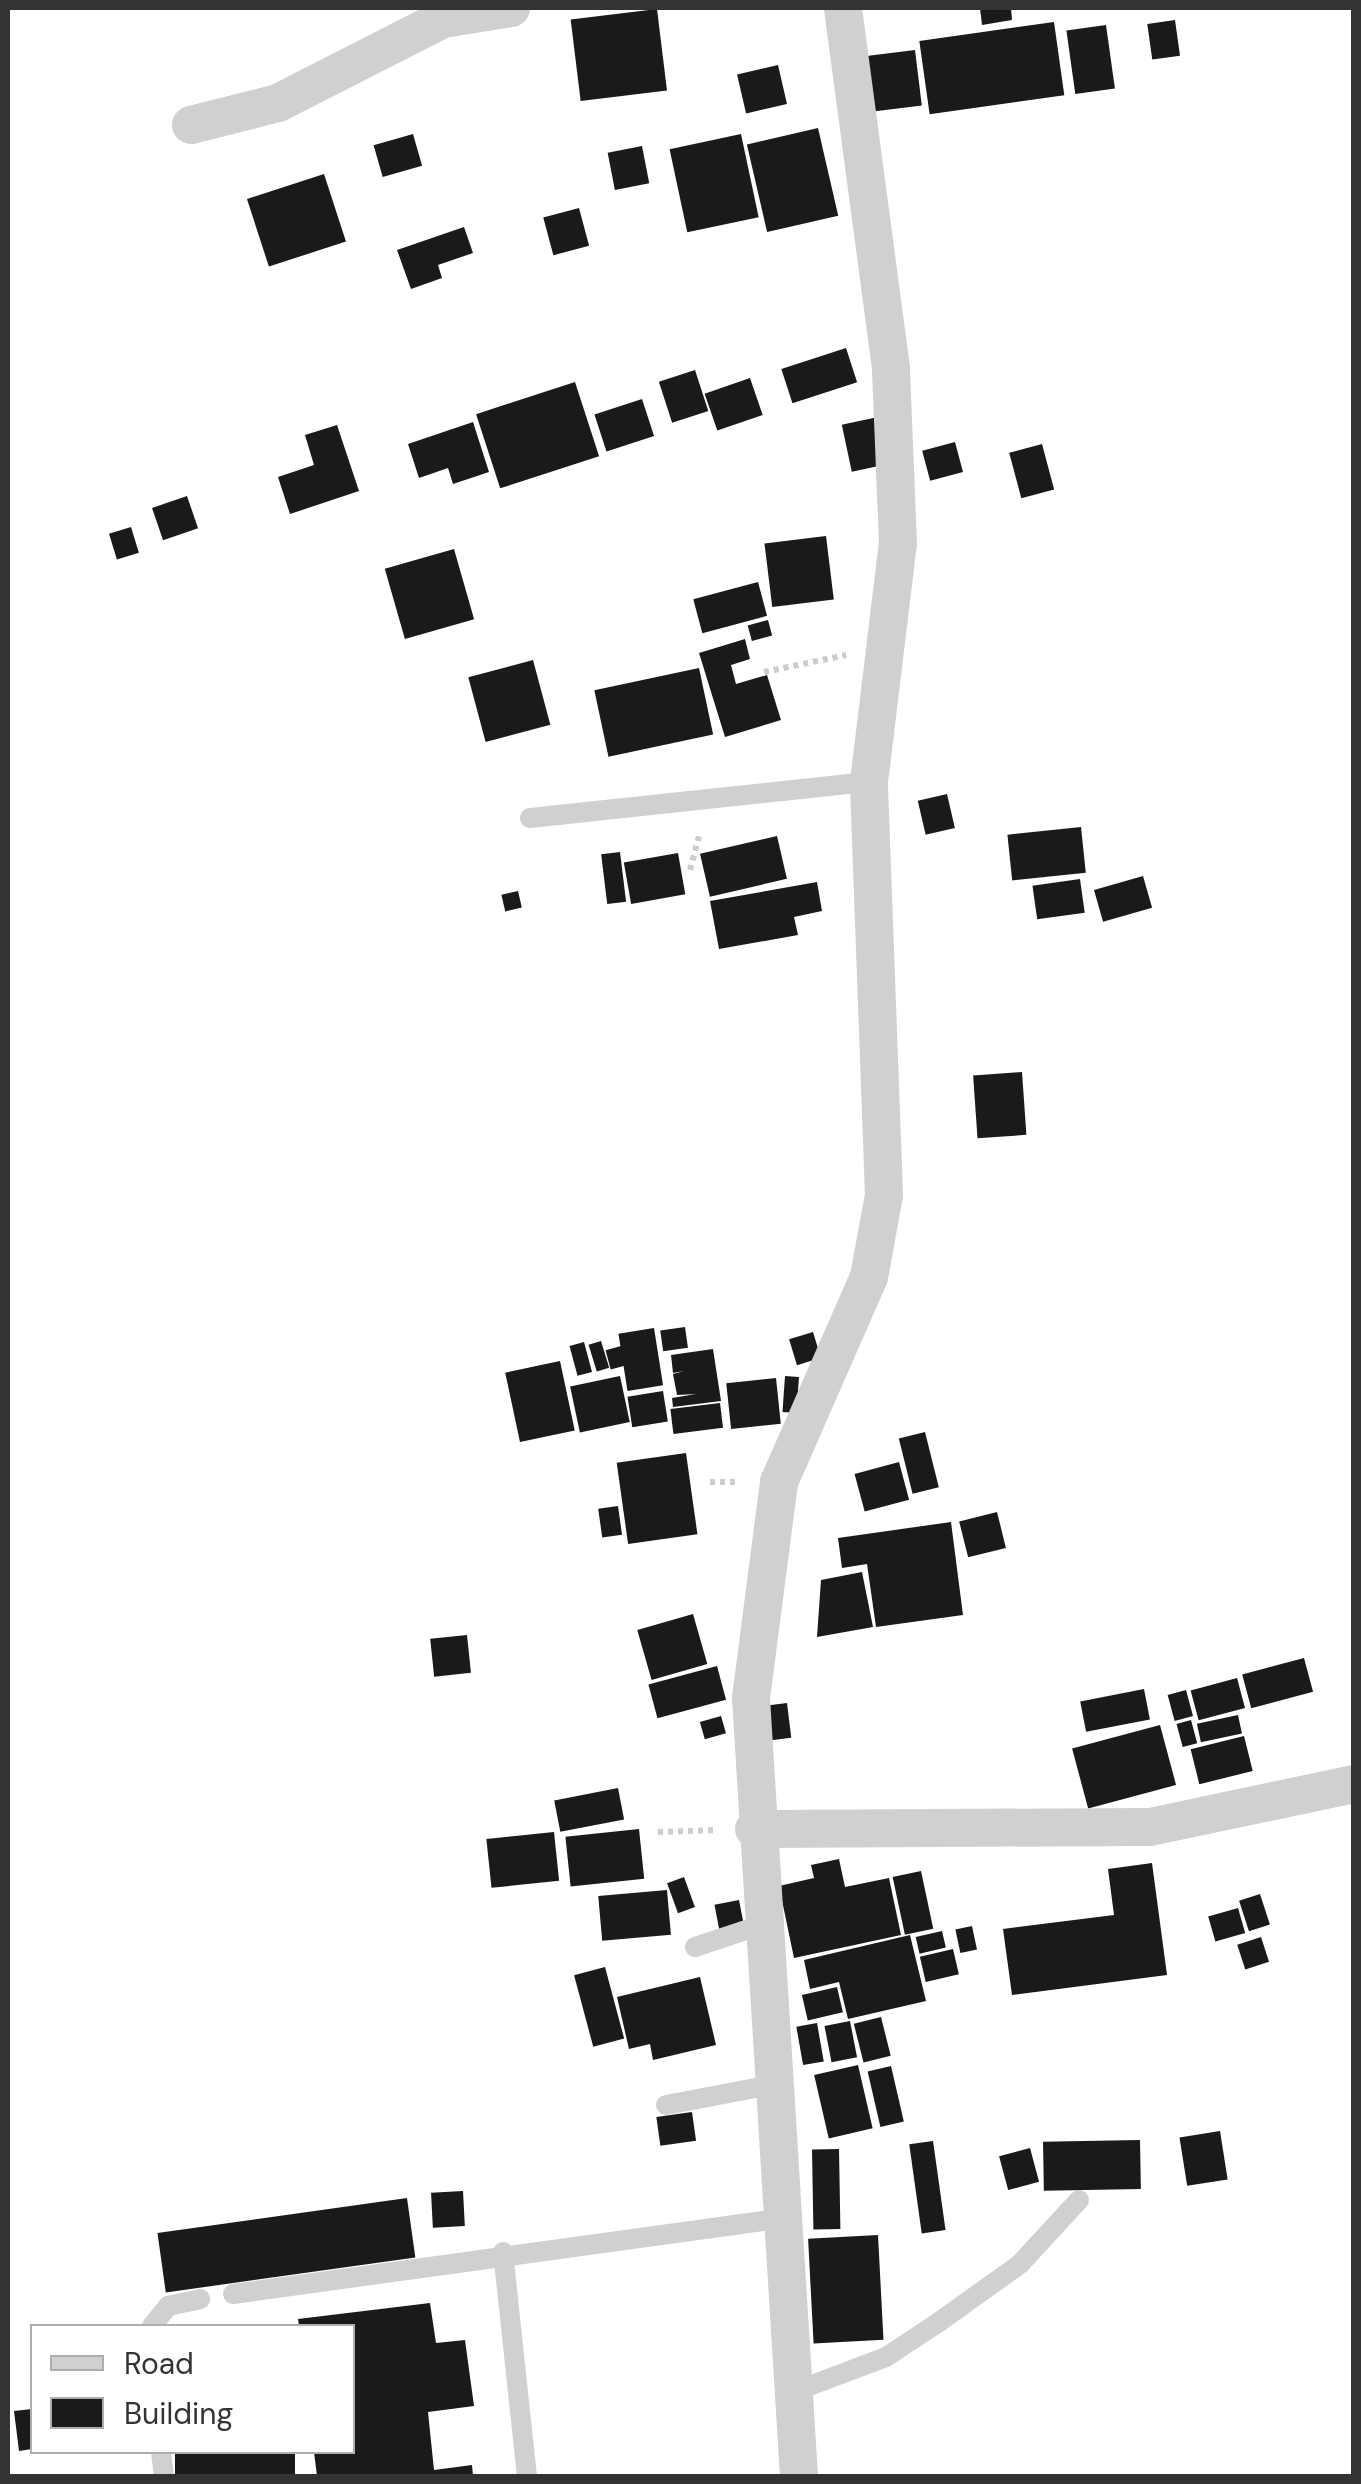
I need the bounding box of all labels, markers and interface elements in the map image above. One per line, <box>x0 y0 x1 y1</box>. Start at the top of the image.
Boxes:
legend <box>30 2324 355 2454</box>
text: Road <box>124 2344 194 2383</box>
text: Building <box>124 2394 233 2433</box>

